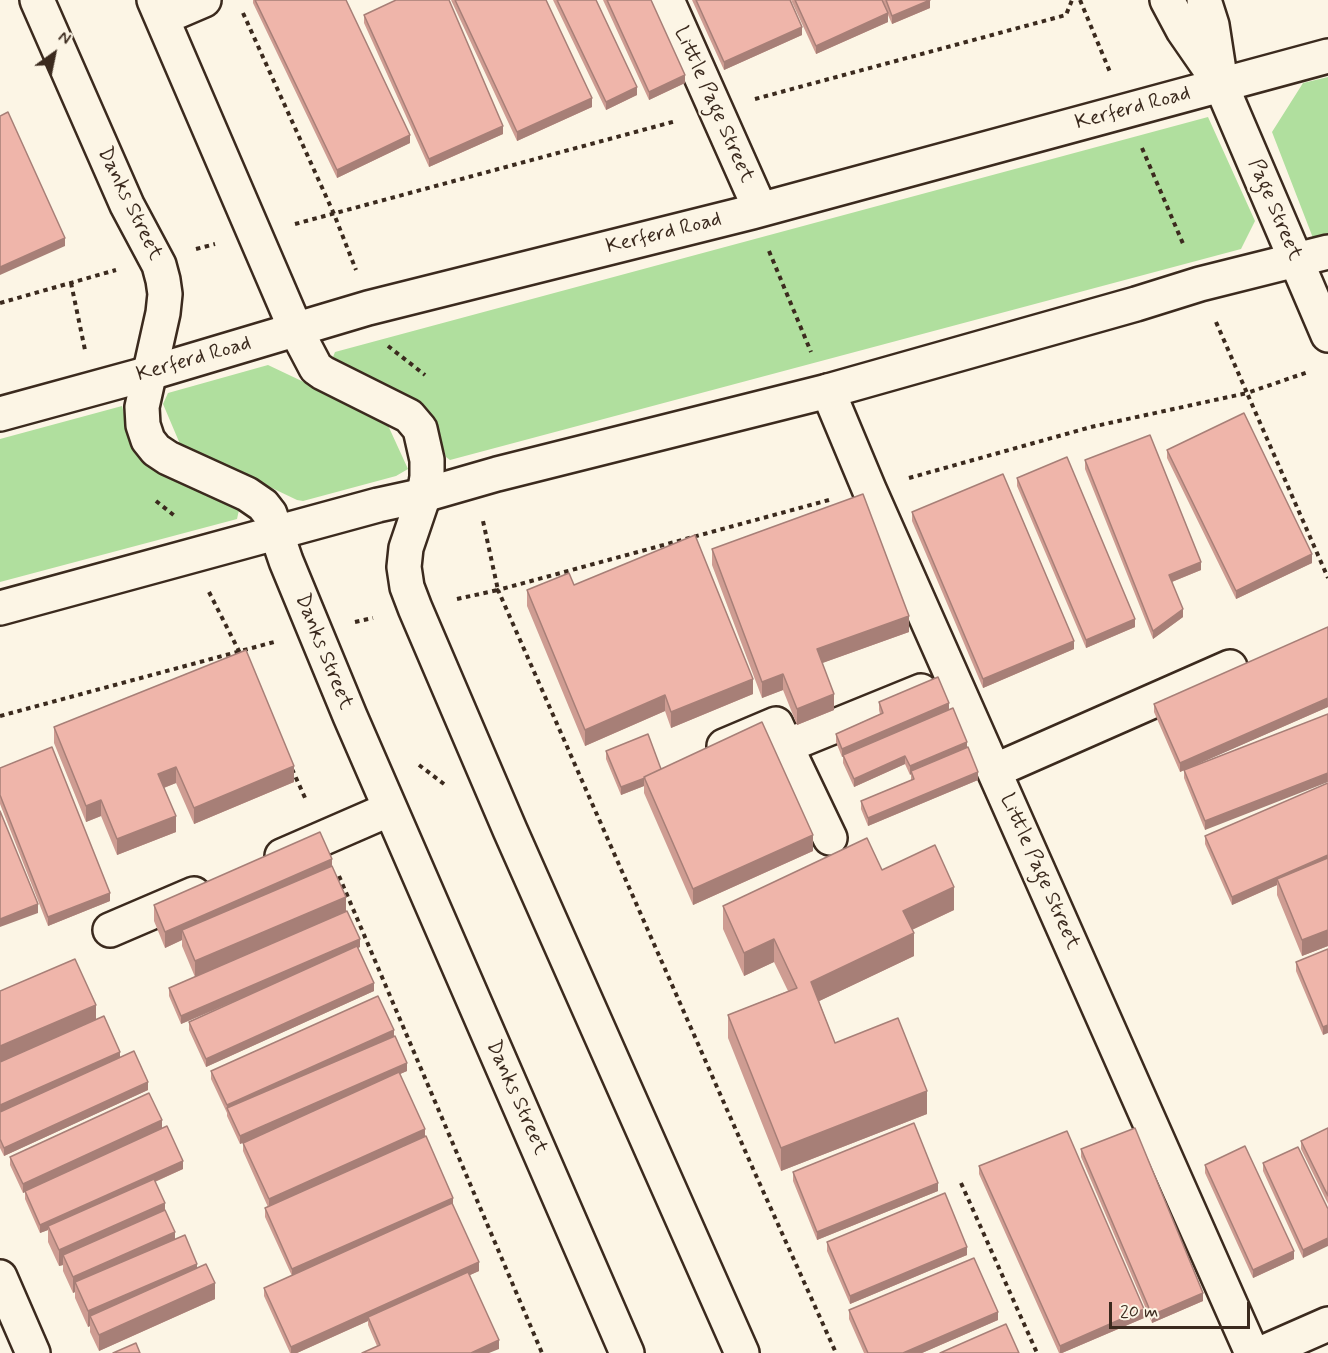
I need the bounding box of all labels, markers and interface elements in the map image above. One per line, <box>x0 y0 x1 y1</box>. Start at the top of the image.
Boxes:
street label: Little Page Street <box>667 23 759 187</box>
north arrow <box>24 24 84 84</box>
text: N <box>54 27 74 50</box>
street label: Kerferd Road <box>1073 82 1193 136</box>
street label: Danks Street <box>91 143 167 265</box>
street label: Page Street <box>1241 155 1307 265</box>
street label: Kerferd Road <box>604 207 724 261</box>
street label: Kerferd Road <box>134 332 254 388</box>
street label: Danks Street <box>288 590 358 714</box>
street label: Little Page Street <box>993 790 1085 954</box>
street label: Danks Street <box>480 1037 552 1159</box>
scale bar <box>1112 1290 1253 1328</box>
text: 20 m <box>1120 1300 1158 1324</box>

